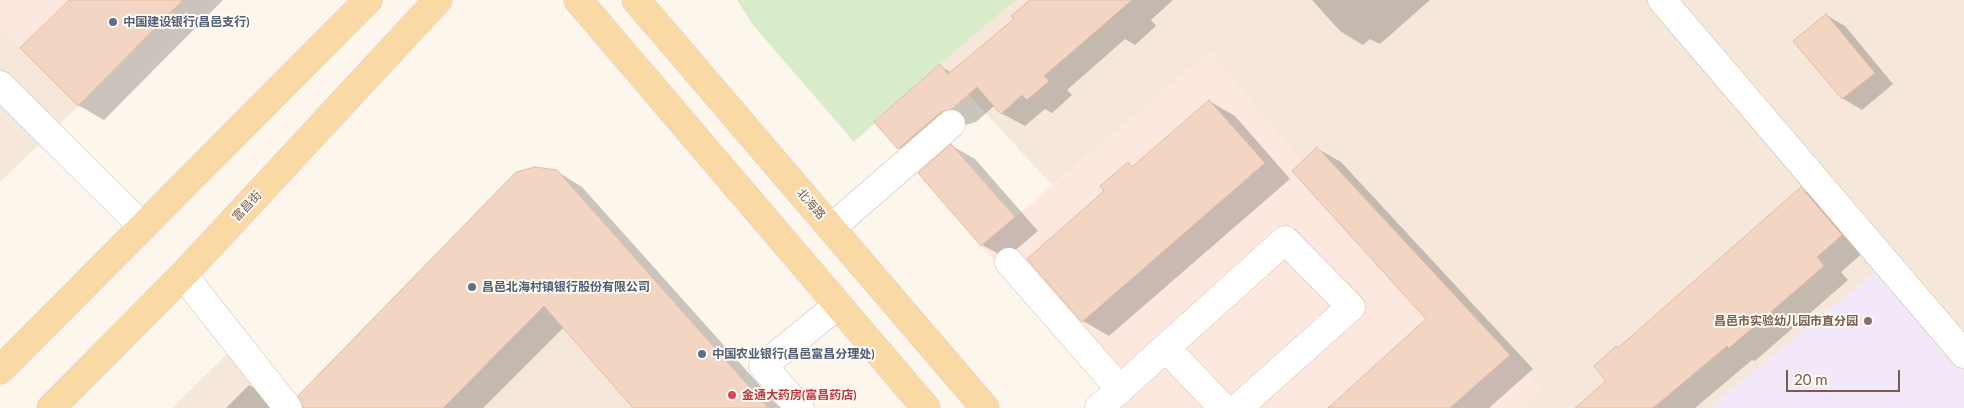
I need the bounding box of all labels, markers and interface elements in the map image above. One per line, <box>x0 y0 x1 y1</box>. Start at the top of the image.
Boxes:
place label: 中国建设银行(昌邑支行) <box>123 15 250 29</box>
marker: 中国建设银行(昌邑支行) <box>107 16 119 28</box>
street label: 北海路 <box>794 186 828 222</box>
street label: 富昌街 <box>229 188 265 224</box>
place label: 昌邑北海村镇银行股份有限公司 <box>482 280 650 294</box>
marker: 昌邑北海村镇银行股份有限公司 <box>466 281 478 293</box>
place label: 昌邑市实验幼儿园市直分园 <box>1714 314 1858 328</box>
marker: 昌邑市实验幼儿园市直分园 <box>1862 315 1874 327</box>
place label: 中国农业银行(昌邑富昌分理处) <box>712 347 875 361</box>
marker: 中国农业银行(昌邑富昌分理处) <box>696 348 708 360</box>
scale bar <box>1789 360 1903 392</box>
text: 20 m <box>1794 370 1828 388</box>
place label: 金通大药房(富昌药店) <box>742 388 857 402</box>
marker: 金通大药房(富昌药店) <box>726 389 738 401</box>

